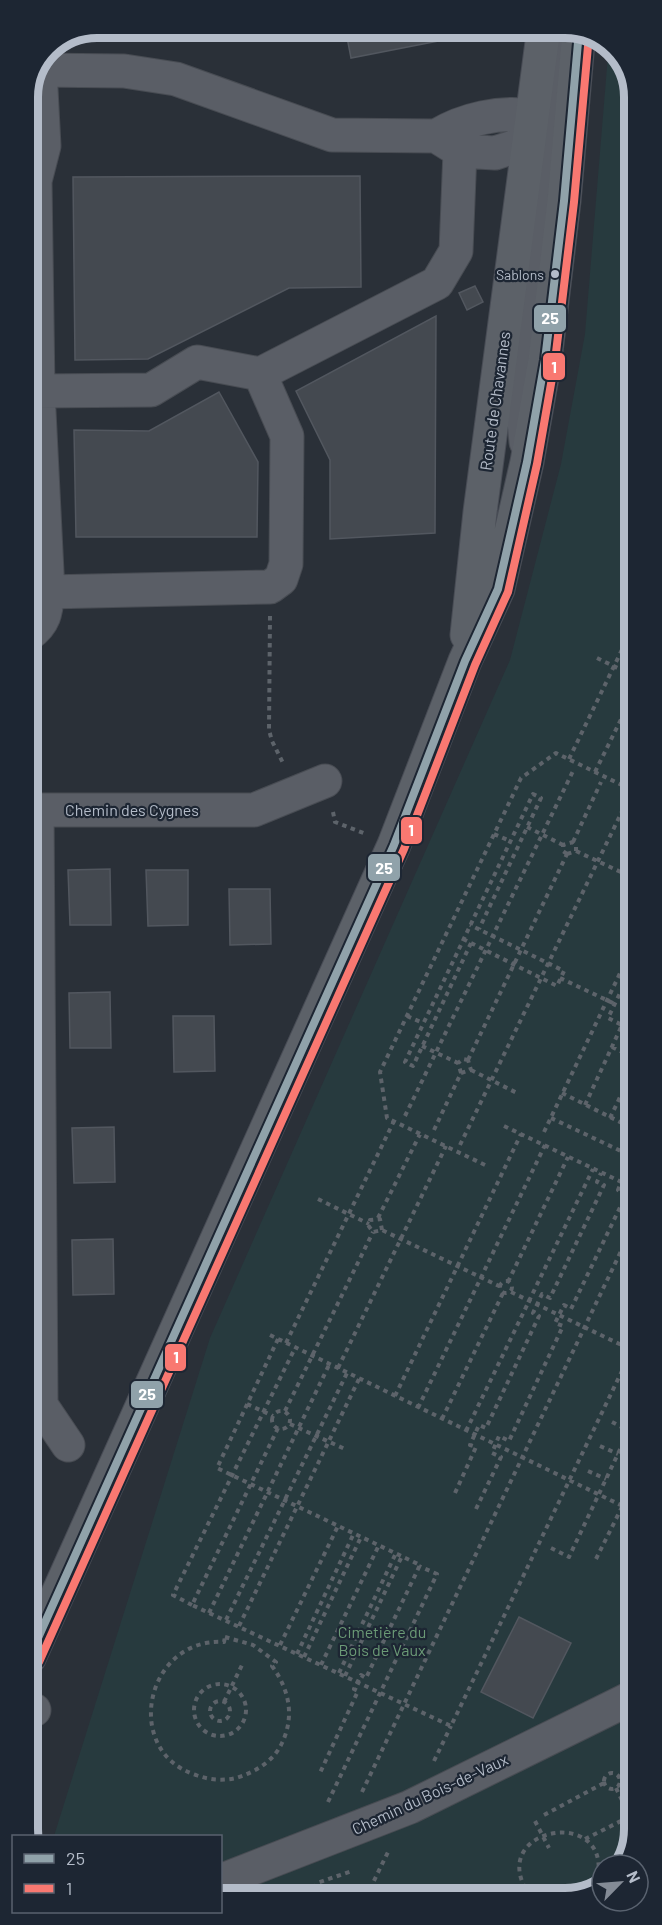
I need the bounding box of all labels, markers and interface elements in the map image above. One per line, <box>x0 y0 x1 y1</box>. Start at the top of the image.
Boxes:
place label: Sablons <box>496 266 544 283</box>
marker: Sablons <box>549 268 561 280</box>
line badge: 25 <box>533 304 567 333</box>
text: 25 <box>541 308 559 327</box>
street label: Route de Chavannes <box>475 330 514 472</box>
line badge: 1 <box>542 352 566 381</box>
text: 1 <box>551 357 557 376</box>
street label: Chemin des Cygnes <box>65 800 199 819</box>
line badge: 1 <box>400 816 423 845</box>
text: 1 <box>408 820 414 839</box>
line badge: 25 <box>367 853 401 882</box>
text: 25 <box>375 858 393 877</box>
line badge: 1 <box>164 1343 187 1372</box>
text: 1 <box>173 1347 179 1366</box>
line badge: 25 <box>130 1380 164 1409</box>
text: 25 <box>138 1384 156 1403</box>
park label: Cimetière du Bois de Vaux <box>338 1622 426 1659</box>
street label: Chemin du Bois-de-Vaux <box>349 1749 511 1838</box>
legend <box>12 1835 222 1913</box>
text: 25 <box>66 1847 85 1869</box>
north arrow <box>590 1853 650 1913</box>
text: N <box>623 1868 645 1885</box>
text: 1 <box>66 1877 72 1899</box>

